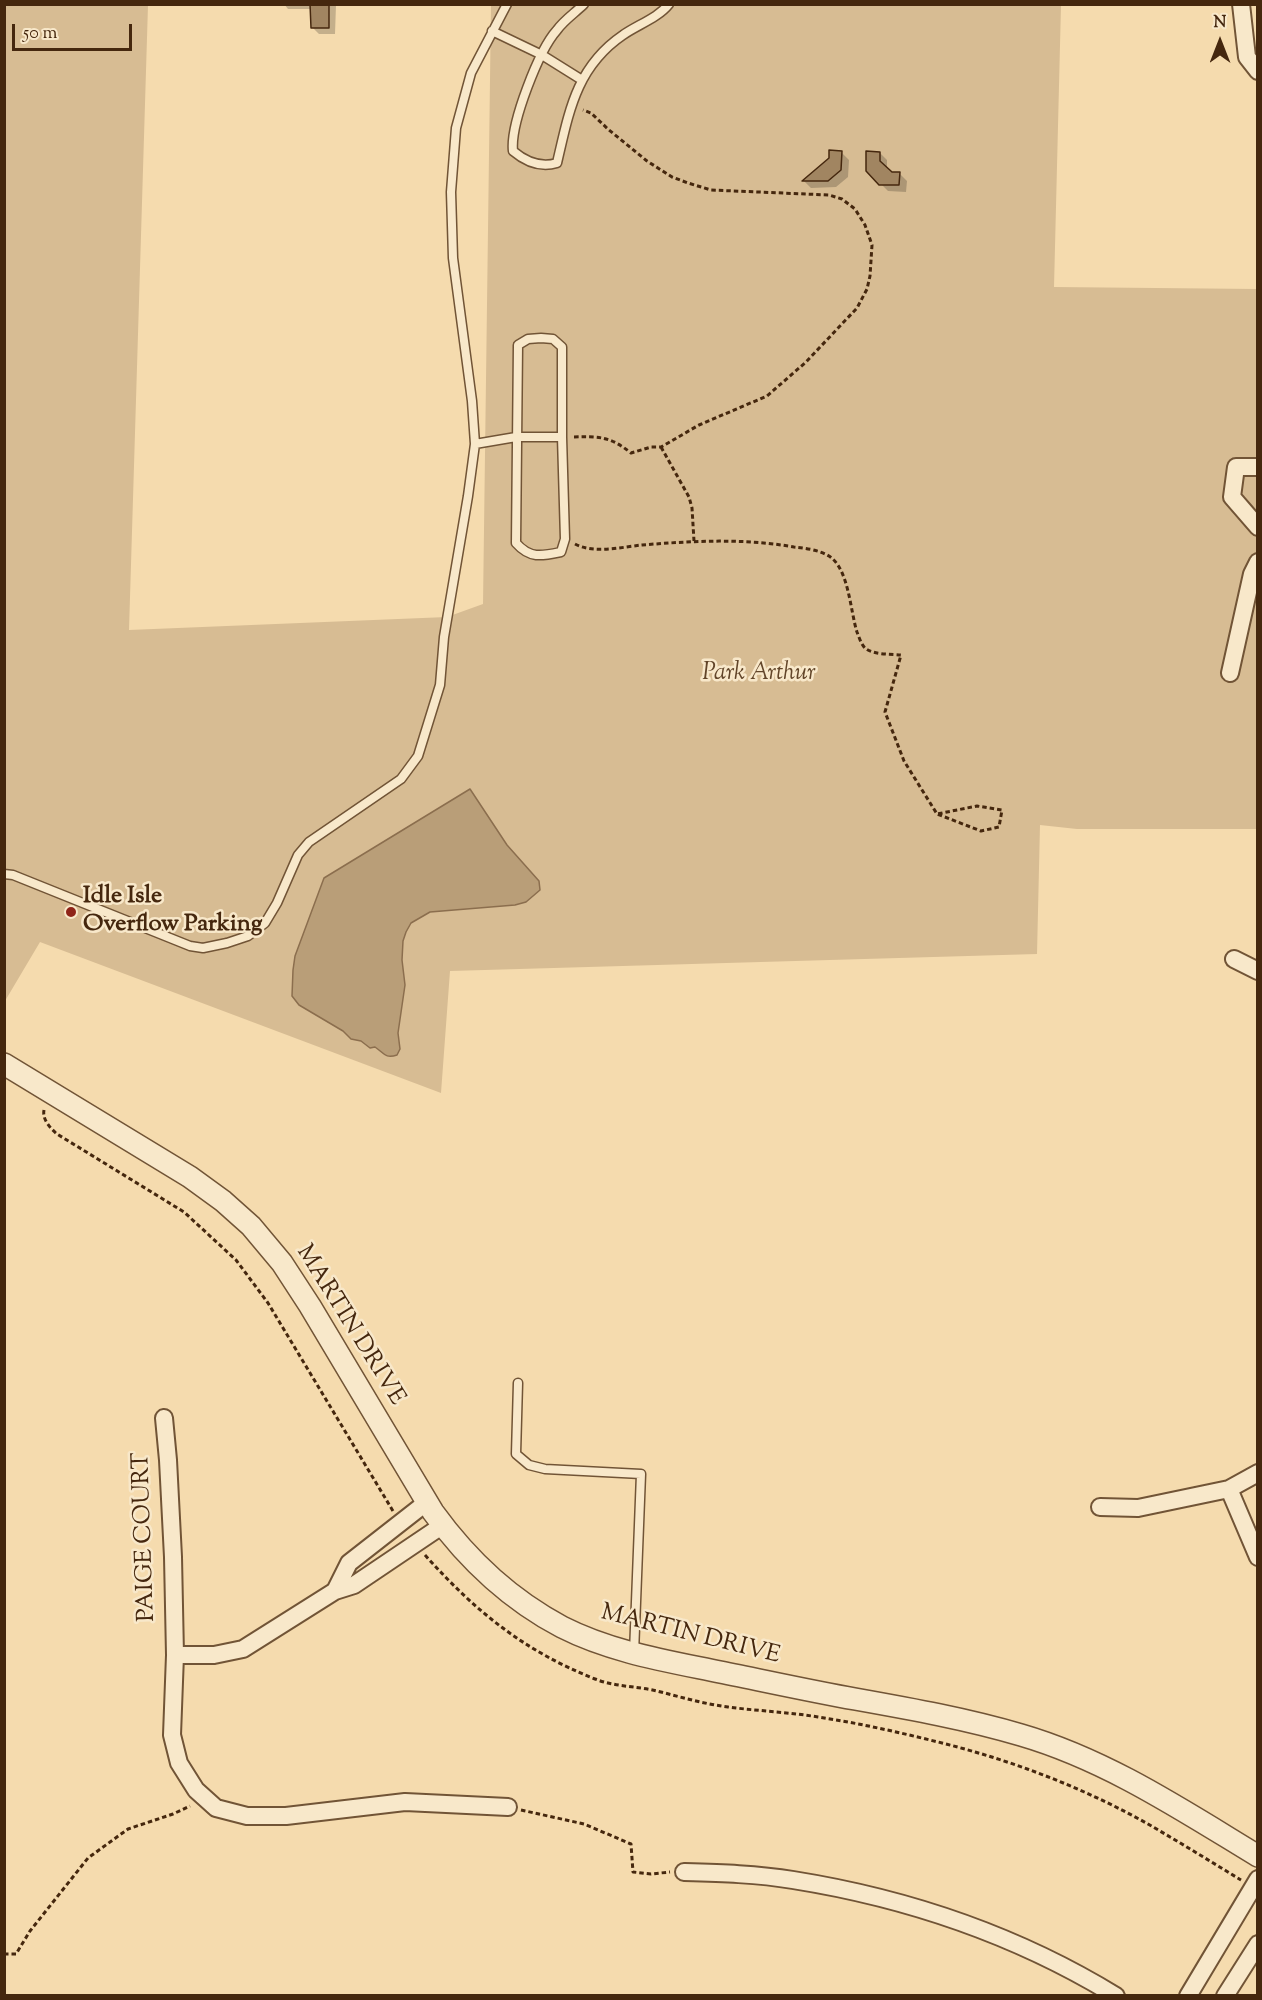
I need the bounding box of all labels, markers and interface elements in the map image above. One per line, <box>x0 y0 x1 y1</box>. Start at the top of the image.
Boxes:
scale bar <box>15 12 135 50</box>
north arrow <box>1190 12 1250 72</box>
text: N <box>1214 12 1226 35</box>
text: 50 m <box>23 21 57 47</box>
park label: Park Arthur <box>702 661 816 689</box>
place label: Idle Isle Overflow Parking <box>83 884 262 940</box>
marker: Idle Isle Overflow Parking <box>64 905 78 919</box>
street label: MARTIN DRIVE <box>288 1240 410 1412</box>
street label: PAIGE COURT <box>129 1452 163 1622</box>
street label: MARTIN DRIVE <box>597 1600 783 1672</box>

